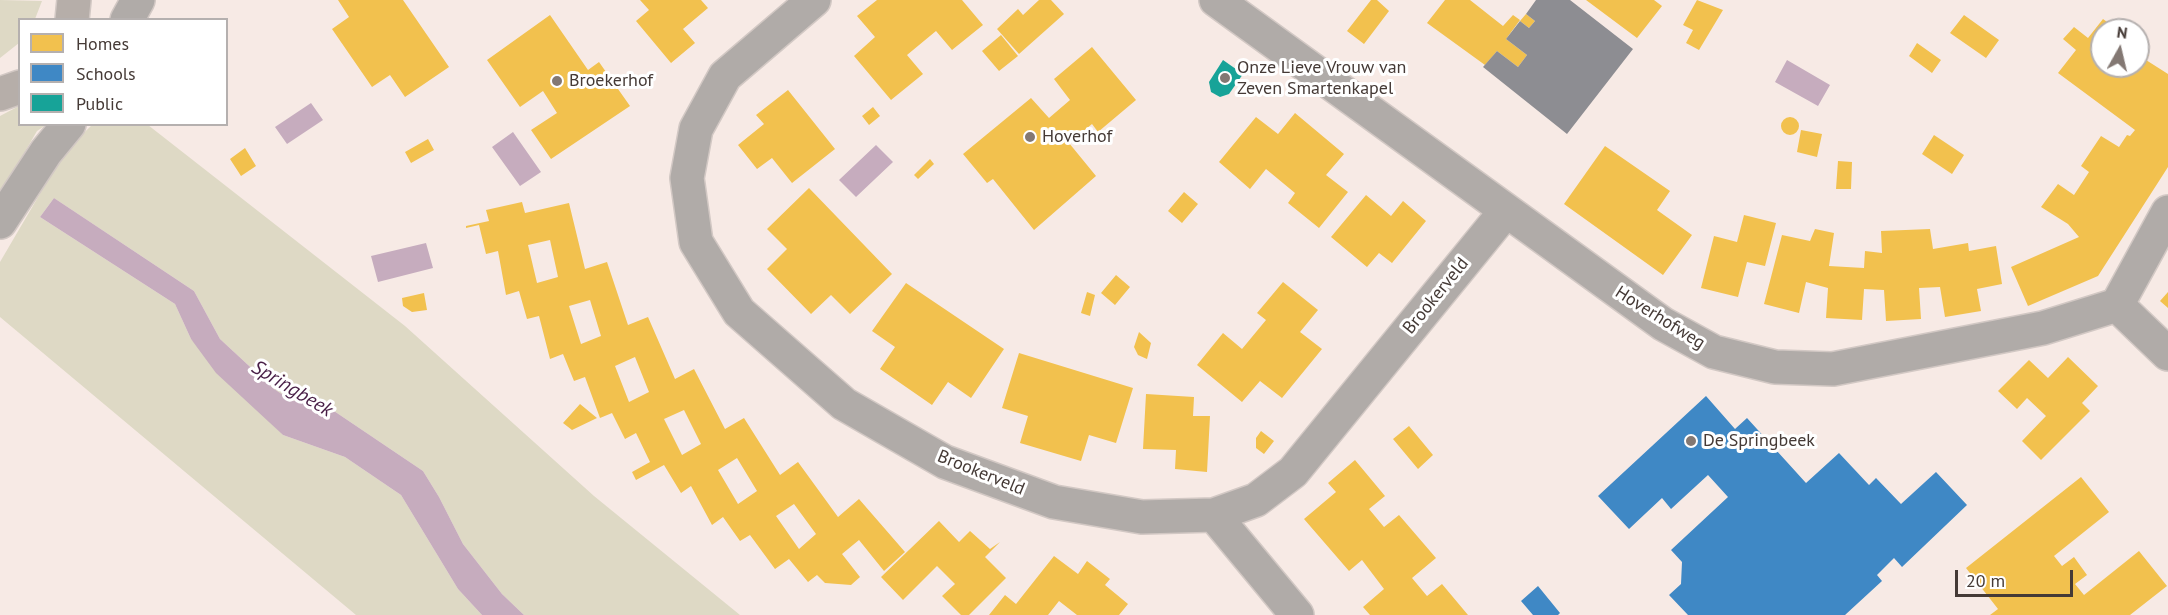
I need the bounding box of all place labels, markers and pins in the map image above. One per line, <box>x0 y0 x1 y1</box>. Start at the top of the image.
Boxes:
place label: Onze Lieve Vrouw van Zeven Smartenkapel <box>1237 57 1406 100</box>
place label: Broekerhof <box>569 70 653 92</box>
marker: Onze Lieve Vrouw van Zeven Smartenkapel <box>1218 71 1232 85</box>
marker: Broekerhof <box>550 74 564 88</box>
place label: Hoverhof <box>1042 126 1112 148</box>
marker: Hoverhof <box>1023 130 1037 144</box>
place label: De Springbeek <box>1703 430 1815 452</box>
marker: De Springbeek <box>1684 434 1698 448</box>

